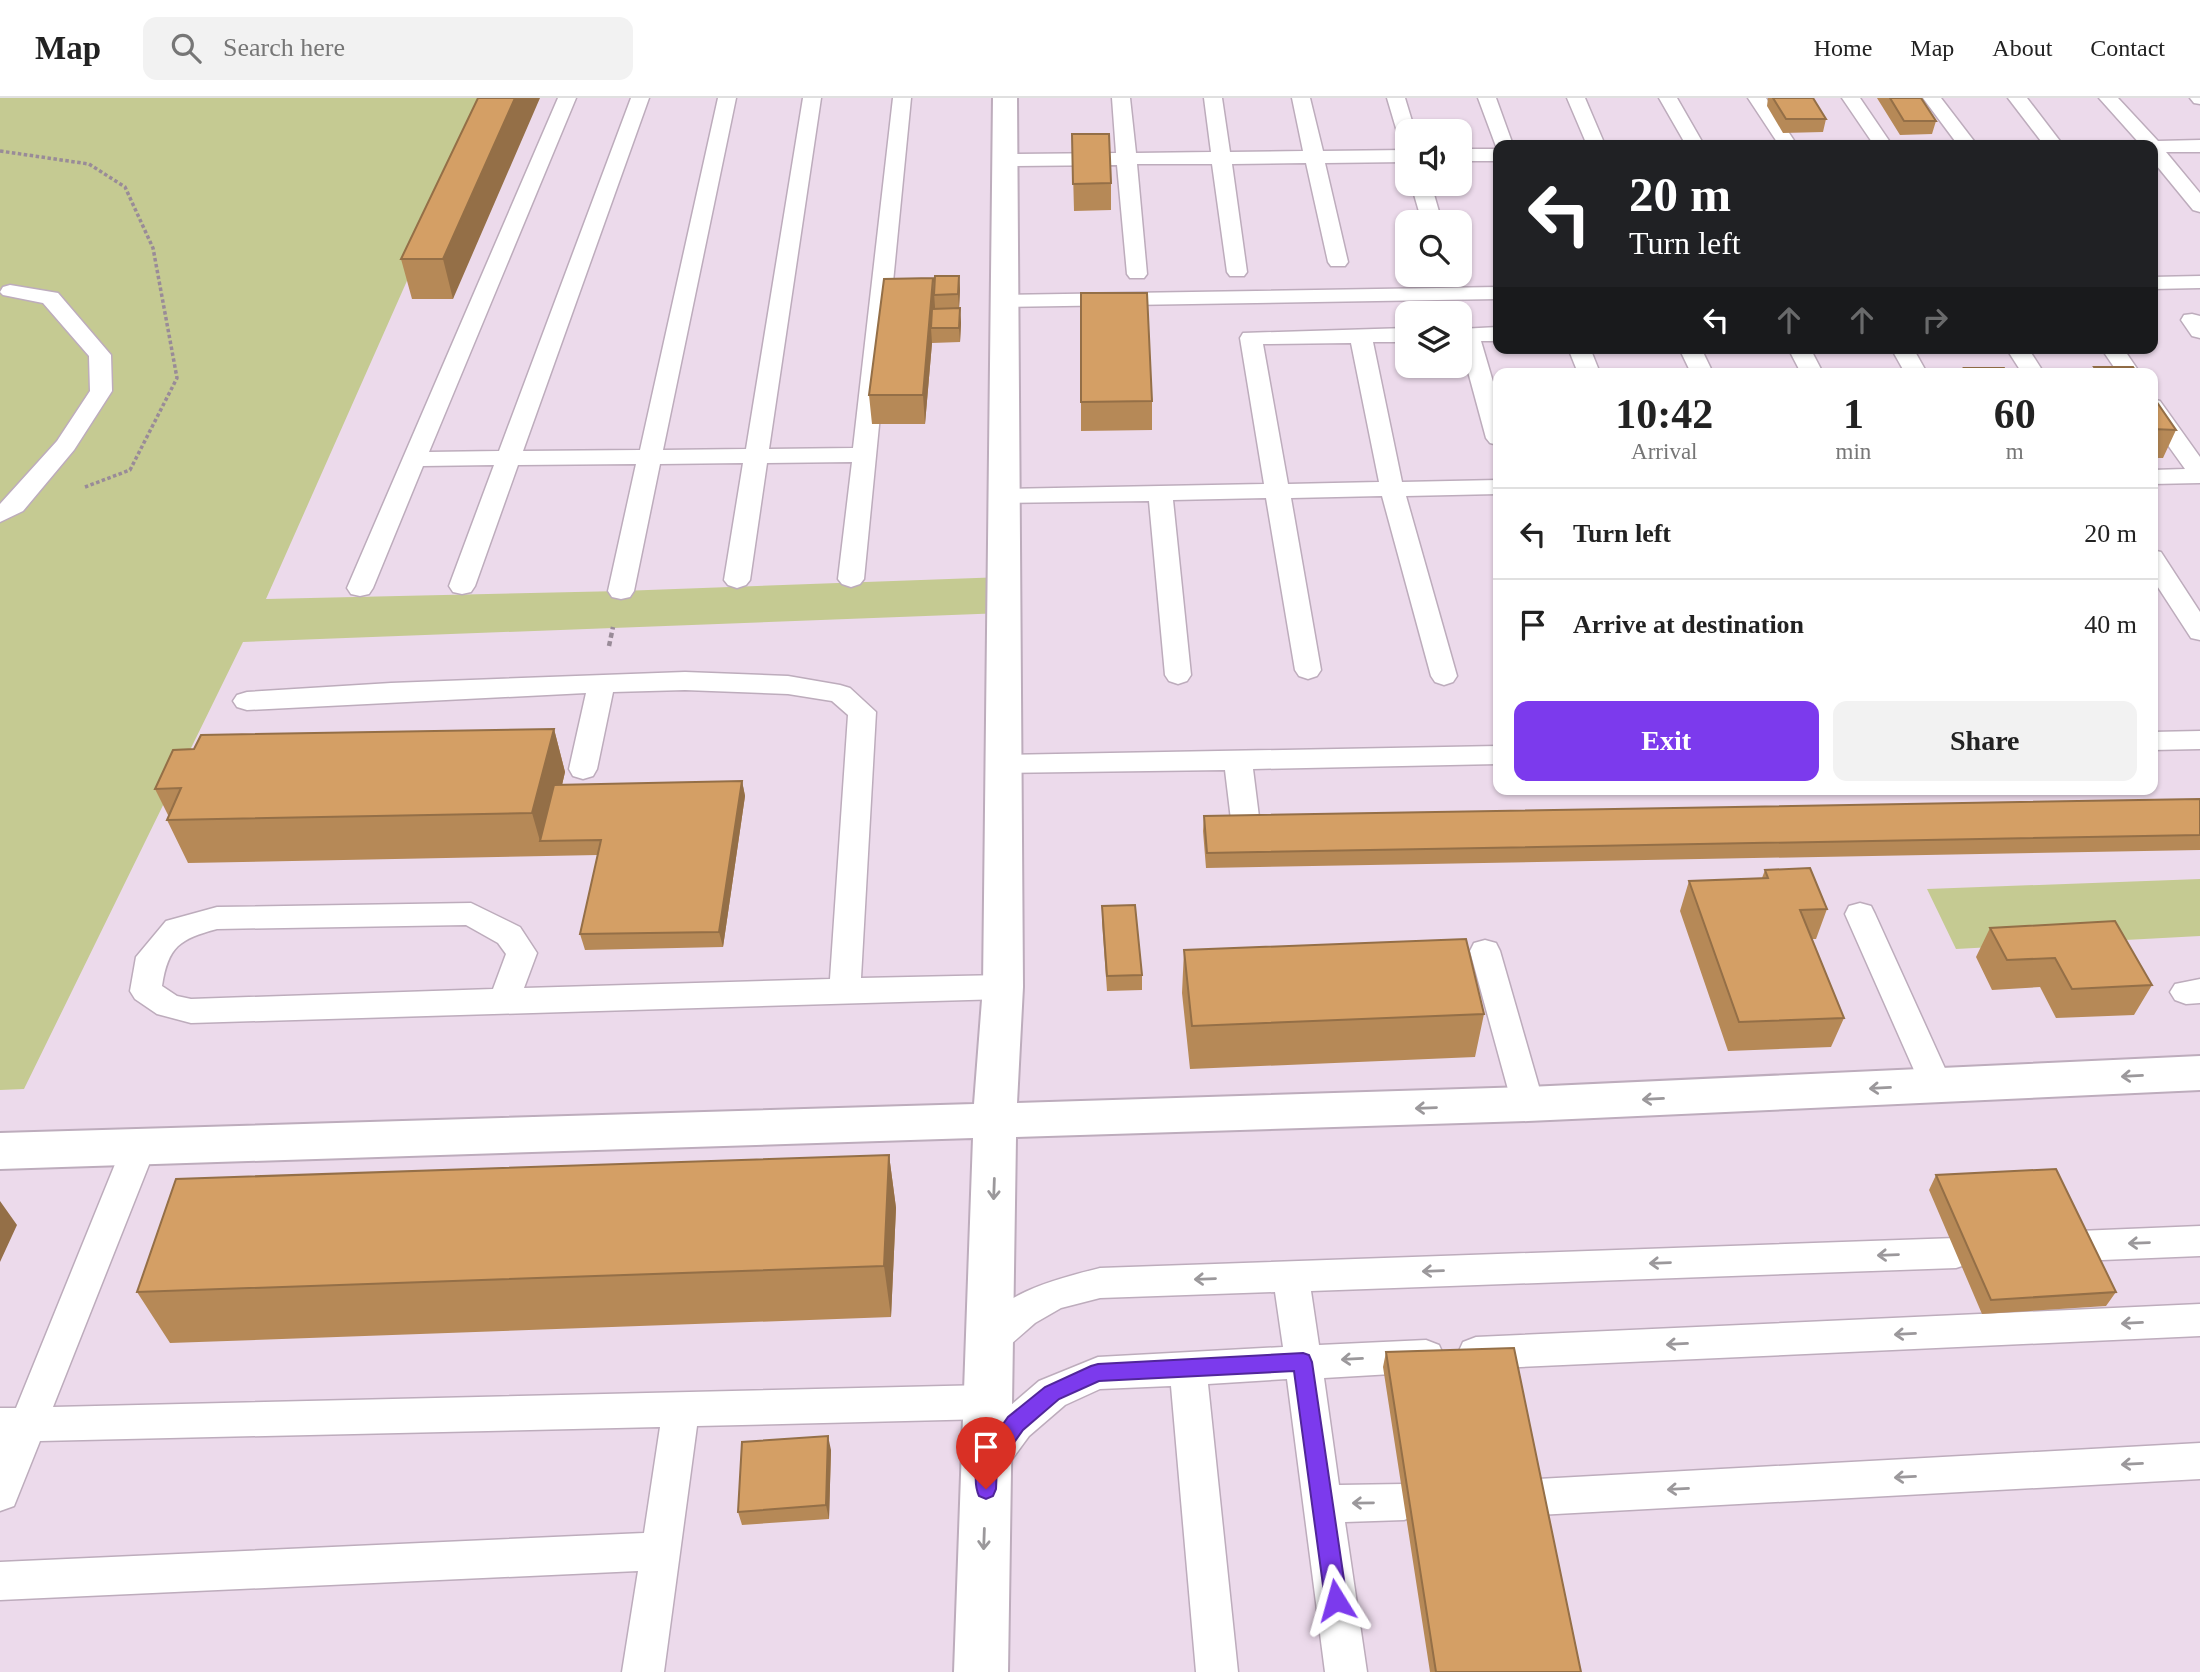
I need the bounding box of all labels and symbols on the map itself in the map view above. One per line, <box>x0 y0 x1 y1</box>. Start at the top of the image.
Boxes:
one-way arrow <box>2121 1070 2144 1083</box>
one-way arrow <box>1869 1082 1892 1095</box>
one-way arrow <box>1642 1092 1665 1105</box>
one-way arrow <box>1414 1101 1437 1114</box>
one-way arrow <box>987 1177 1001 1200</box>
one-way arrow <box>2128 1237 2151 1250</box>
one-way arrow <box>1876 1249 1899 1262</box>
one-way arrow <box>1649 1257 1672 1270</box>
one-way arrow <box>1422 1265 1445 1278</box>
one-way arrow <box>1194 1273 1217 1286</box>
one-way arrow <box>2121 1317 2144 1330</box>
one-way arrow <box>1893 1327 1916 1340</box>
one-way arrow <box>1666 1338 1689 1351</box>
one-way arrow <box>1341 1353 1364 1366</box>
pin <box>956 1417 1016 1489</box>
one-way arrow <box>2121 1458 2144 1471</box>
one-way arrow <box>1893 1470 1916 1483</box>
one-way arrow <box>1666 1483 1689 1496</box>
one-way arrow <box>1352 1496 1375 1510</box>
one-way arrow <box>978 1527 991 1550</box>
position arrow <box>1299 1563 1373 1637</box>

